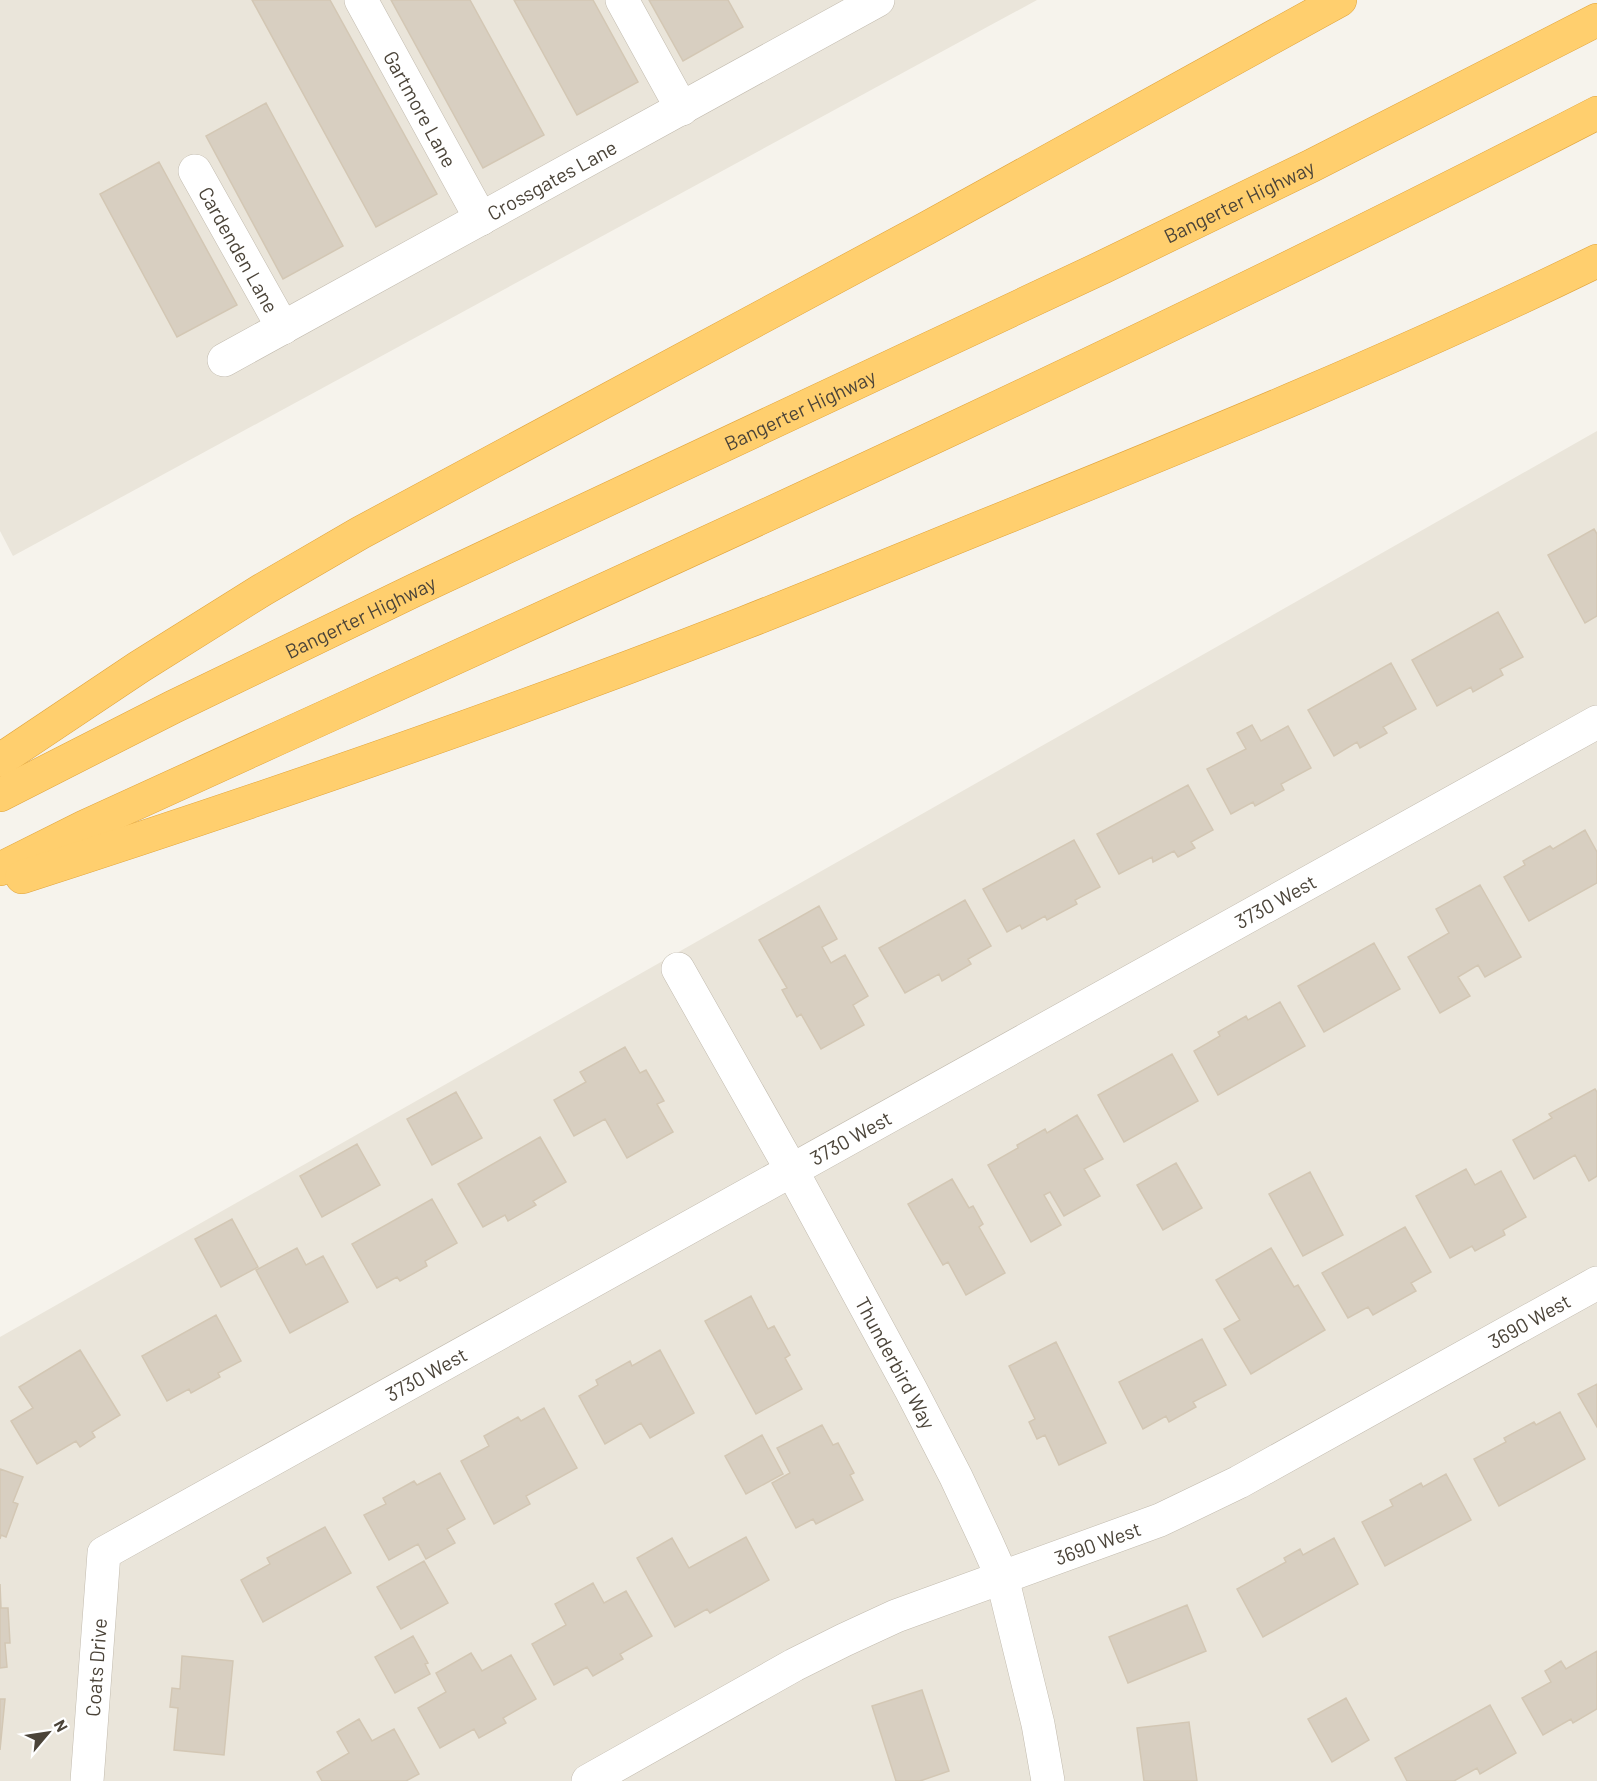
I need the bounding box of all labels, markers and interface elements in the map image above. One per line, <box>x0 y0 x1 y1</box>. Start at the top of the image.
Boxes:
street label: Gartmore Lane <box>379 46 462 171</box>
street label: Crossgates Lane <box>483 134 621 225</box>
street label: Bangerter Highway <box>1160 154 1318 248</box>
street label: Cardenden Lane <box>194 182 284 317</box>
street label: Bangerter Highway <box>720 364 879 455</box>
street label: Bangerter Highway <box>281 570 439 663</box>
street label: 3730 West <box>1230 869 1320 933</box>
street label: 3730 West <box>806 1105 895 1170</box>
street label: 3690 West <box>1484 1288 1574 1353</box>
street label: Thunderbird Way <box>851 1292 941 1433</box>
street label: 3730 West <box>381 1342 471 1406</box>
street label: 3690 West <box>1051 1516 1144 1569</box>
street label: Coats Drive <box>80 1617 111 1717</box>
north arrow <box>18 1703 78 1763</box>
text: N <box>51 1716 72 1735</box>

